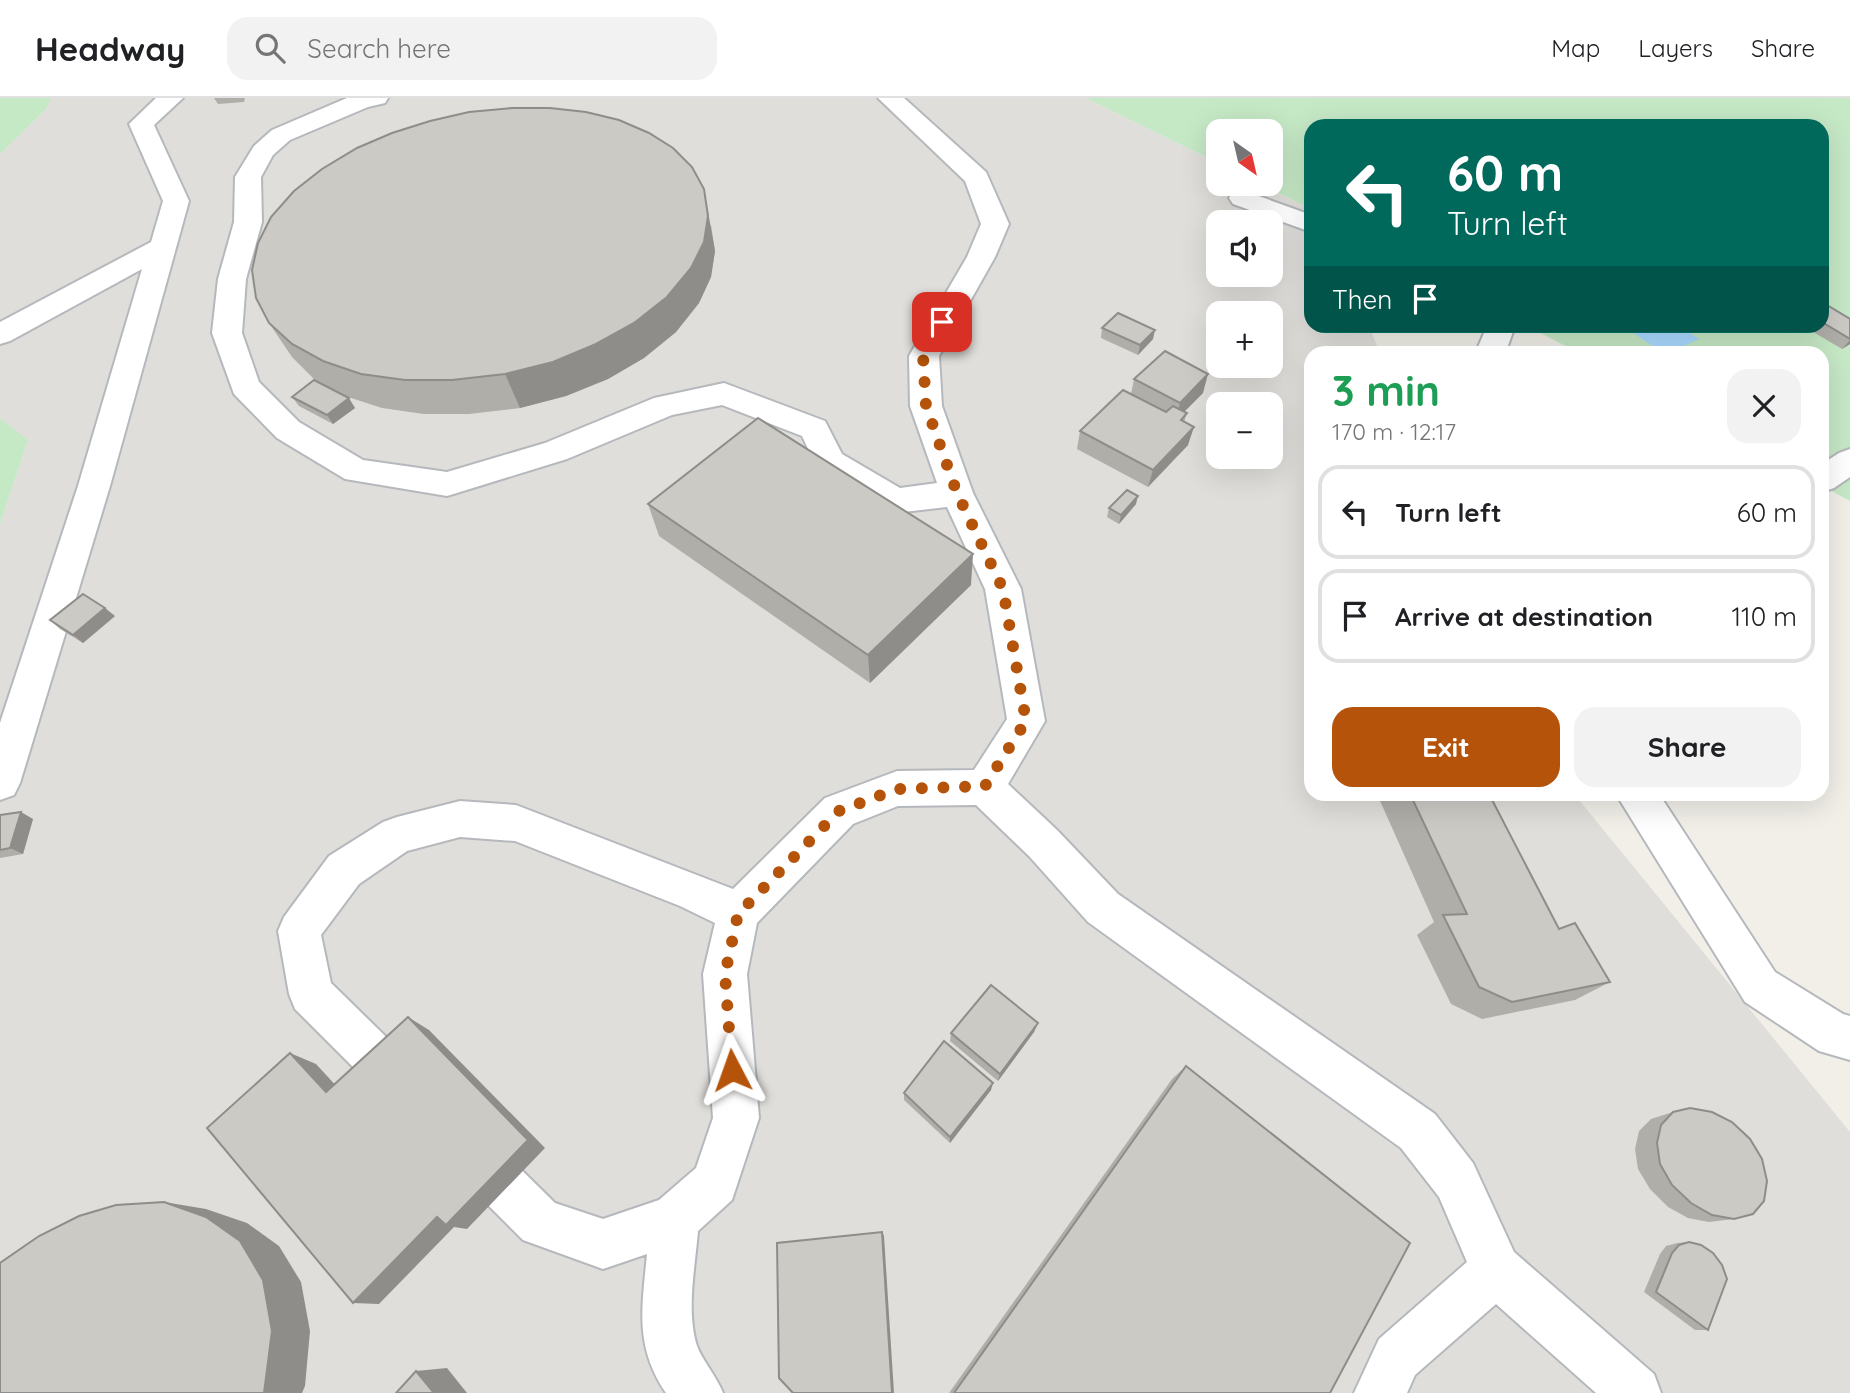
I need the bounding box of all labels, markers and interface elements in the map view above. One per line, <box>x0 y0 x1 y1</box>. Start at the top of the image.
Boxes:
search box <box>227 17 717 80</box>
text: Headway <box>35 28 185 69</box>
icon: search <box>251 29 289 67</box>
text: Search here <box>307 32 451 65</box>
text: Map <box>1551 33 1600 63</box>
text: Layers <box>1638 33 1713 63</box>
text: Share <box>1751 33 1815 63</box>
north arrow <box>1206 119 1283 196</box>
map controls <box>1206 119 1283 469</box>
text: 60 m <box>1447 142 1563 203</box>
icon: left <box>1332 147 1423 238</box>
text: Turn left <box>1447 203 1568 243</box>
button: sound <box>1206 210 1283 287</box>
icon: arrive <box>1406 280 1444 318</box>
text: Then <box>1332 283 1392 316</box>
pin <box>912 292 972 352</box>
button: + <box>1206 301 1283 378</box>
icon: arrive <box>923 303 961 341</box>
text: 3 min <box>1332 364 1440 417</box>
button: close <box>1727 369 1801 443</box>
button: − <box>1206 392 1283 469</box>
text: 170 m · 12:17 <box>1332 417 1456 446</box>
icon: left <box>1336 493 1374 531</box>
text: Turn left <box>1395 496 1502 529</box>
text: 60 m <box>1737 496 1797 529</box>
icon: arrive <box>1336 597 1374 635</box>
text: Arrive at destination <box>1395 600 1653 633</box>
text: 110 m <box>1731 600 1797 633</box>
button: Exit <box>1332 707 1560 787</box>
button: Share <box>1574 707 1801 787</box>
position arrow <box>695 1033 769 1107</box>

